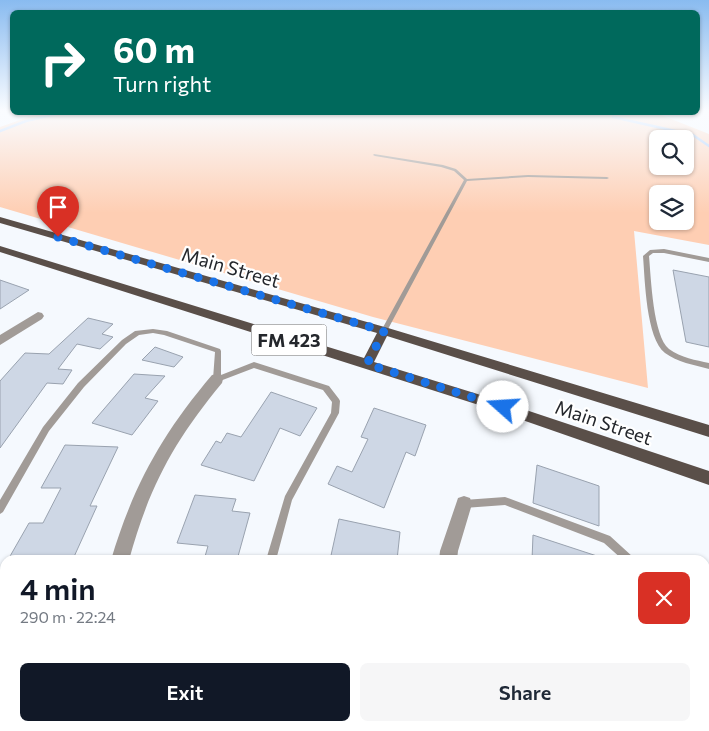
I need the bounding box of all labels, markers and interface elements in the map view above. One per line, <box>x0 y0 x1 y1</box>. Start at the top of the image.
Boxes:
text: 60 m <box>113 27 195 70</box>
icon: right <box>30 30 95 95</box>
text: Turn right <box>113 70 211 97</box>
map controls <box>649 130 694 230</box>
button: search <box>649 130 694 175</box>
button: layers <box>649 185 694 230</box>
pin <box>37 186 79 237</box>
icon: arrive <box>44 193 72 221</box>
street label: Main Street <box>179 242 283 292</box>
road number: FM 423 <box>252 324 326 356</box>
position arrow <box>476 380 528 432</box>
street label: Main Street <box>552 395 656 449</box>
text: 4 min <box>20 569 96 606</box>
button: close <box>638 572 690 624</box>
text: 290 m · 22:24 <box>20 607 116 626</box>
button: Exit <box>20 663 350 721</box>
button: Share <box>360 663 690 721</box>

